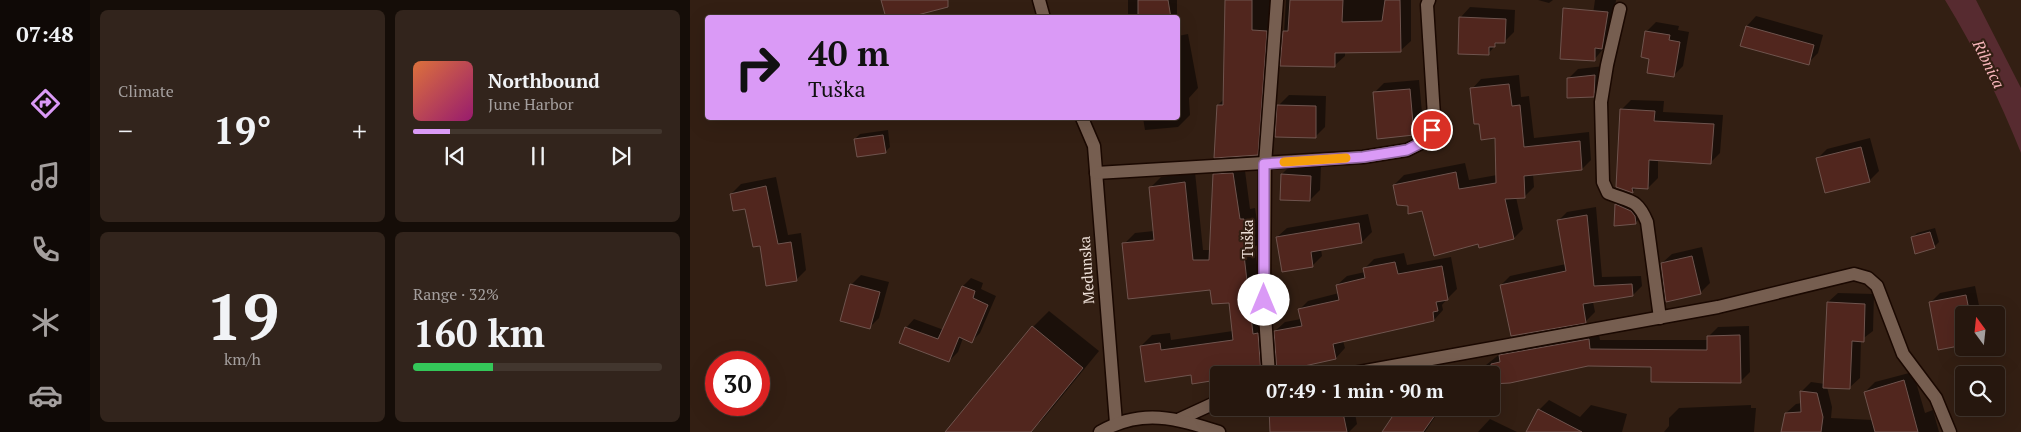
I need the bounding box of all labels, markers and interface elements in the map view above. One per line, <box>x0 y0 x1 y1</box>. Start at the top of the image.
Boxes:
text: 07:48 <box>16 19 74 48</box>
text: 40 m <box>808 30 889 76</box>
icon: right <box>725 35 790 100</box>
water label: Ribnica <box>1967 35 2010 92</box>
text: Northbound <box>488 68 600 93</box>
text: Tuška <box>808 74 866 103</box>
text: Climate <box>118 80 174 102</box>
icon: directions <box>28 86 63 121</box>
text: June Harbor <box>488 93 574 115</box>
text: 19° <box>213 105 272 155</box>
pin <box>1411 109 1453 151</box>
text: − <box>118 112 133 149</box>
text: + <box>352 112 367 149</box>
icon: arrive <box>1418 116 1446 144</box>
icon: previous <box>441 142 469 170</box>
icon: pause <box>524 142 552 170</box>
icon: next <box>607 142 635 170</box>
icon: music <box>28 159 63 194</box>
street label: Tuška <box>1237 219 1257 259</box>
icon: phone <box>28 232 63 267</box>
street label: Medunska <box>1074 235 1098 305</box>
text: 19 <box>206 272 279 359</box>
position arrow <box>1237 273 1289 325</box>
text: Range · 32% <box>413 283 499 305</box>
icon: climate <box>28 305 63 340</box>
north arrow <box>1955 306 2005 356</box>
map controls <box>1955 306 2005 416</box>
text: 160 km <box>413 308 545 358</box>
text: km/h <box>224 348 261 370</box>
speed limit sign: 30 <box>705 351 770 416</box>
button: search <box>1955 366 2005 416</box>
icon: car <box>28 378 63 413</box>
text: 07:49 · 1 min · 90 m <box>1266 378 1444 403</box>

